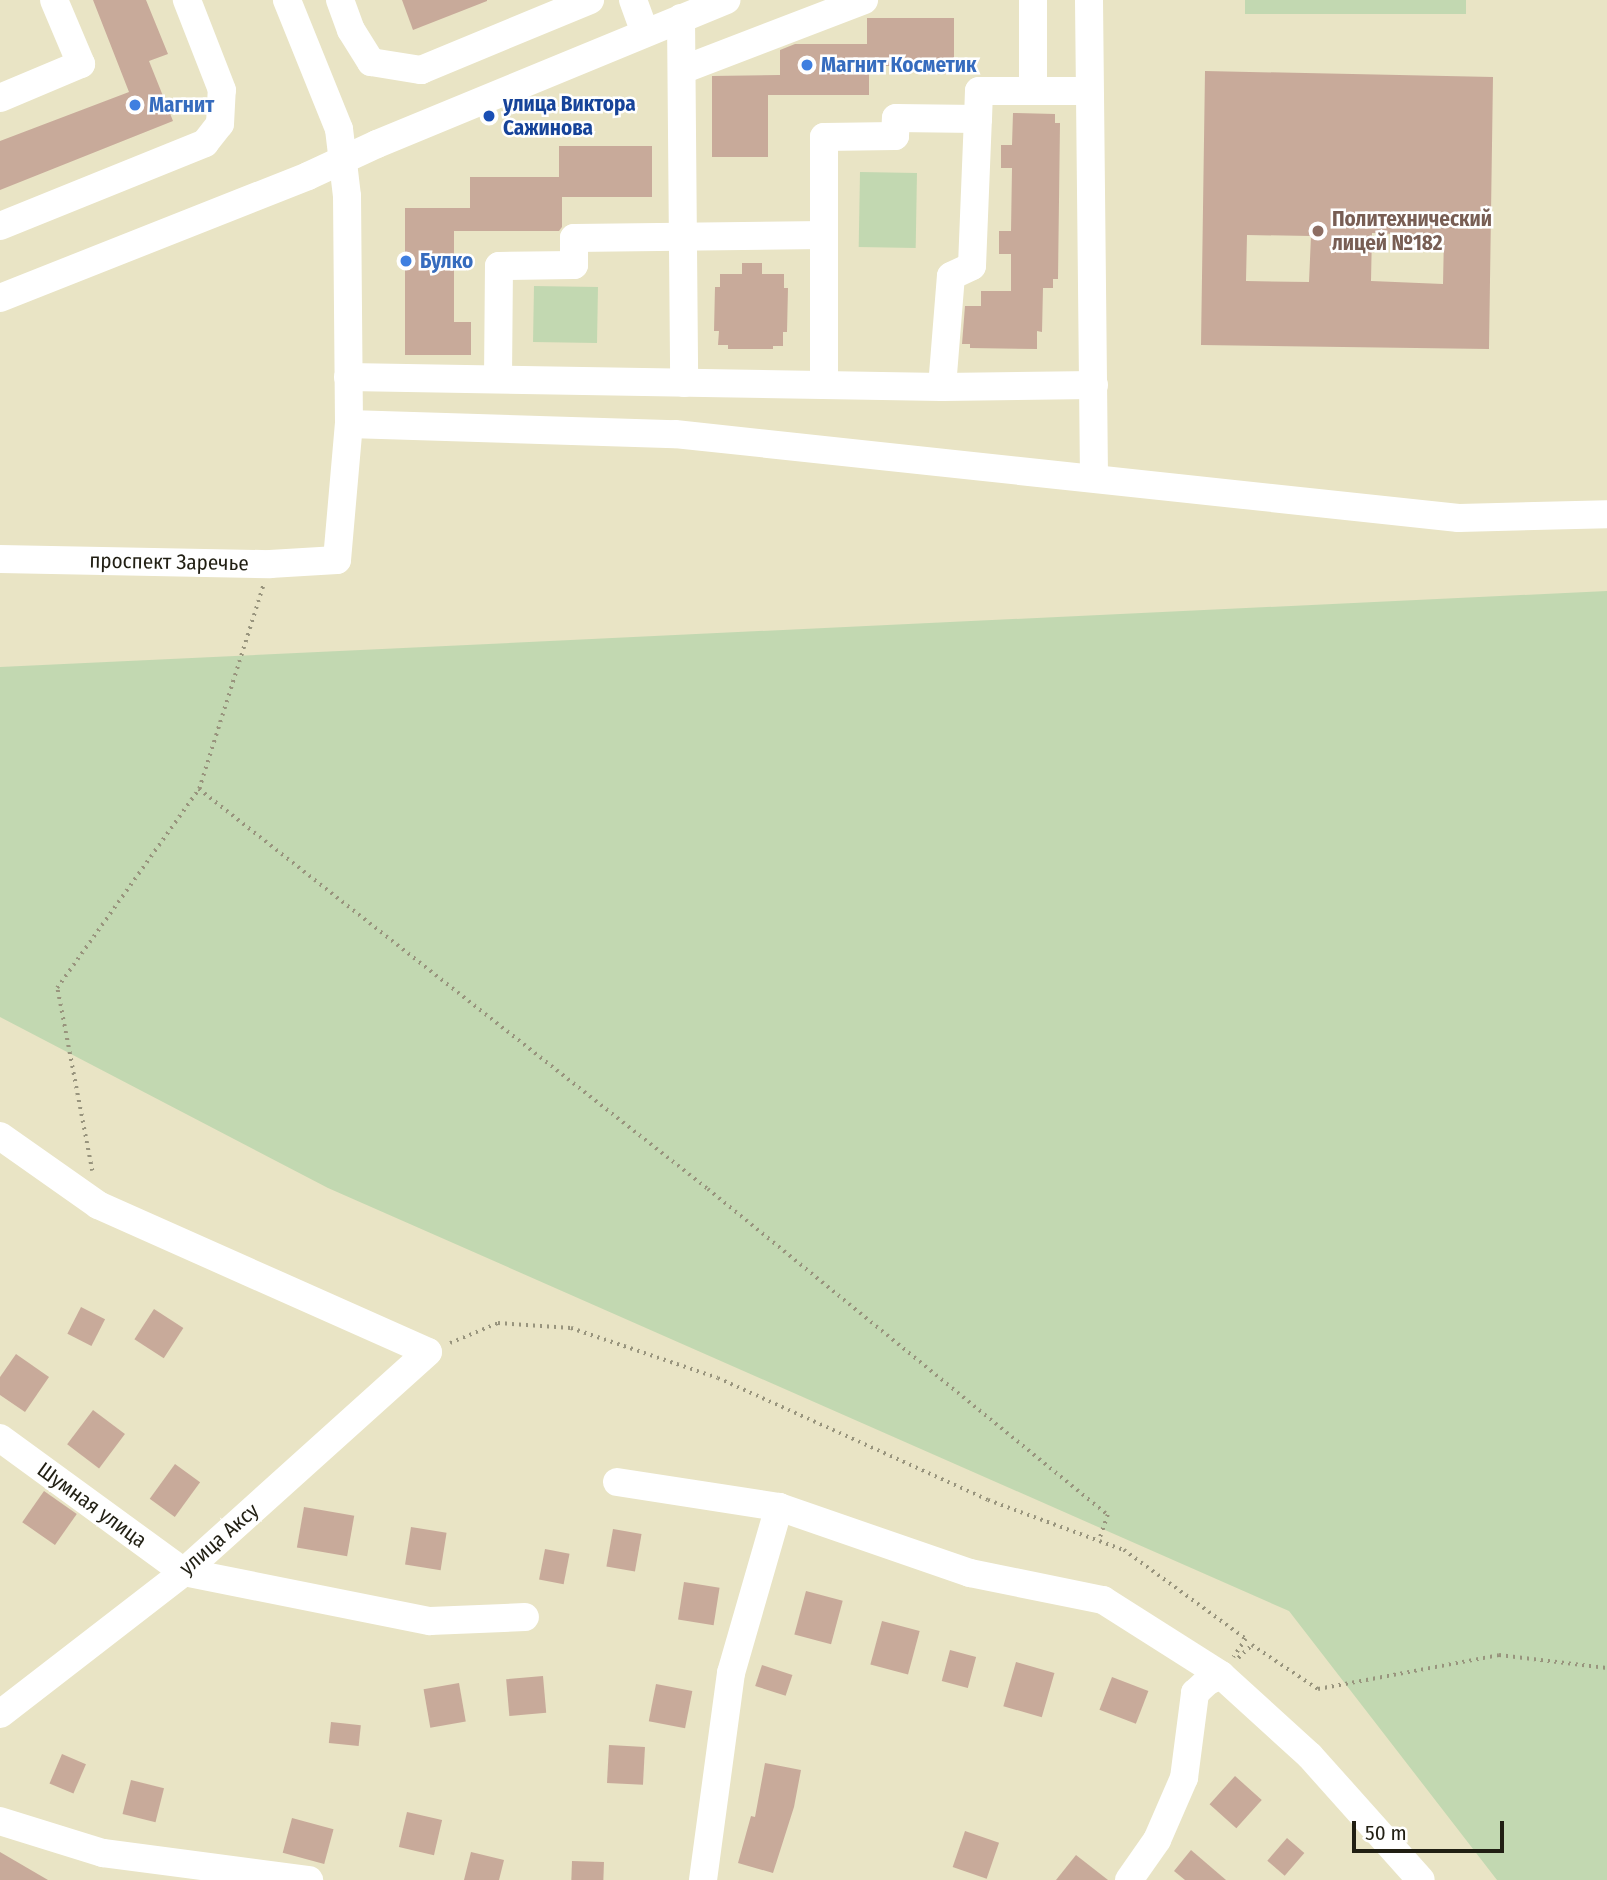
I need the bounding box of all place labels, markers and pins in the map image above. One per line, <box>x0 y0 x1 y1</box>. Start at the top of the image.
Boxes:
place label: Магнит Косметик <box>821 52 976 78</box>
marker: Магнит Косметик <box>799 57 815 73</box>
place label: улица Виктора Сажинова <box>503 91 636 141</box>
place label: Магнит <box>149 92 214 118</box>
marker: Магнит <box>127 97 143 113</box>
marker: улица Виктора Сажинова <box>481 108 497 124</box>
place label: Политехнический лицей №182 <box>1332 206 1492 256</box>
marker: Политехнический лицей №182 <box>1310 223 1326 239</box>
place label: Булко <box>420 248 473 274</box>
marker: Булко <box>398 253 414 269</box>

